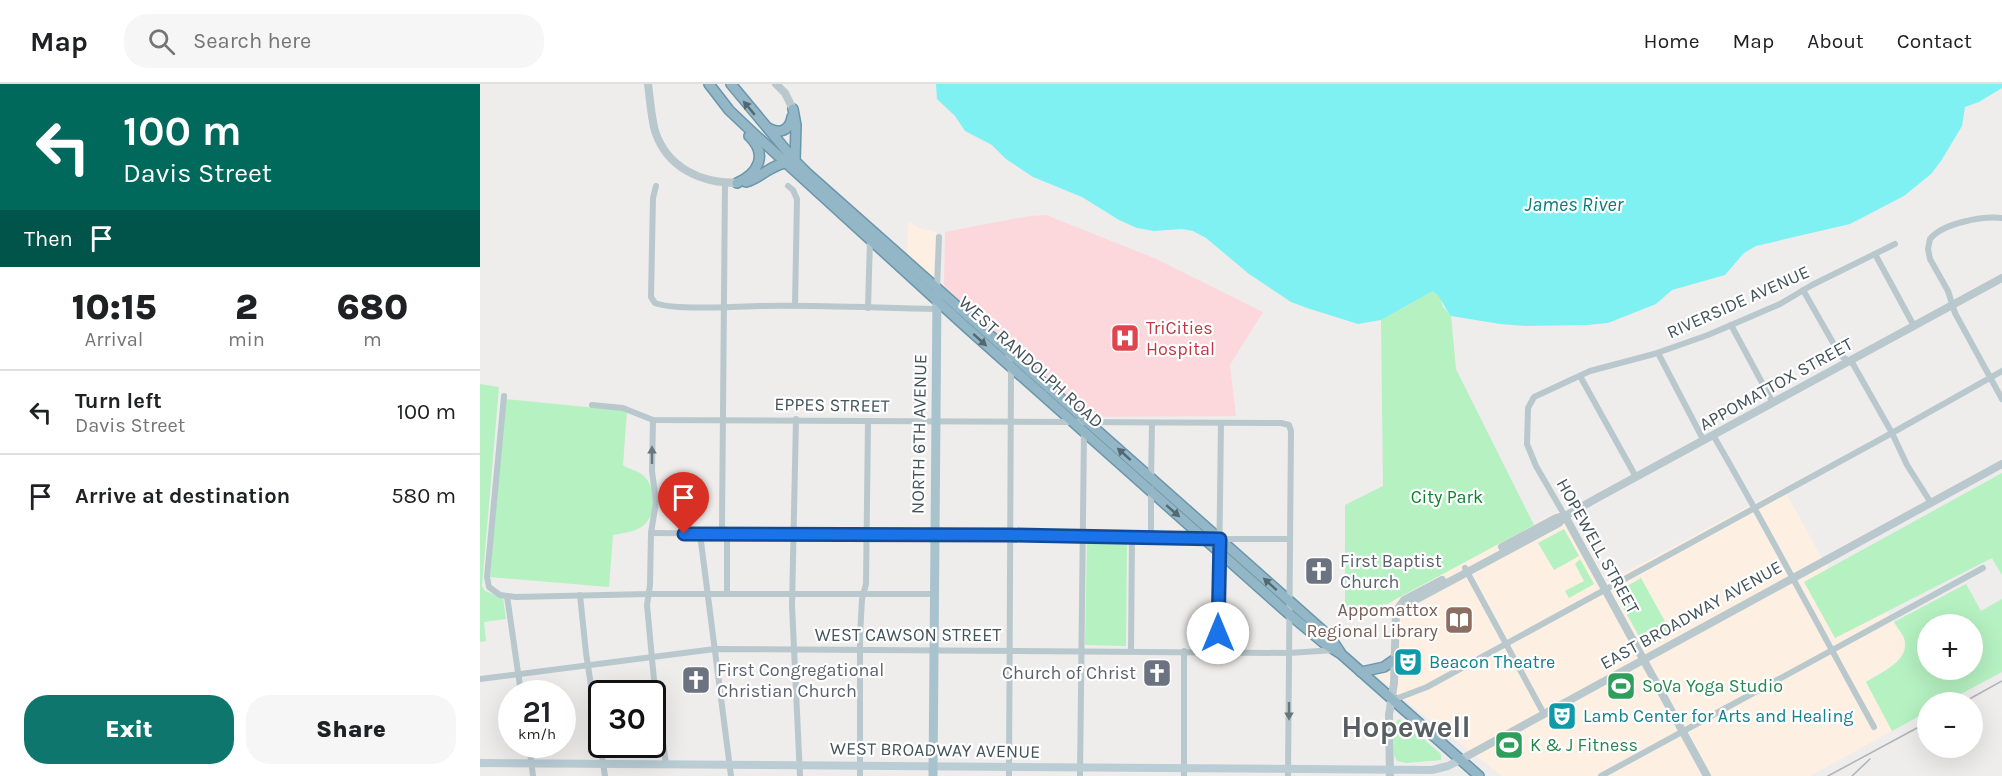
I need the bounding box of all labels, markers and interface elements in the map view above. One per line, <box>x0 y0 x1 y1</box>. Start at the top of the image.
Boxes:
search box <box>124 14 544 68</box>
text: Map <box>30 25 88 58</box>
icon: search <box>145 25 178 58</box>
text: Search here <box>193 28 311 54</box>
text: Home <box>1644 29 1700 53</box>
text: Map <box>1733 29 1774 53</box>
text: About <box>1807 29 1864 53</box>
text: Contact <box>1897 29 1972 53</box>
one-way arrow <box>743 101 756 116</box>
text: 100 m <box>123 106 242 156</box>
icon: left <box>24 108 102 186</box>
text: Davis Street <box>123 157 272 189</box>
water label: James River <box>1525 193 1625 216</box>
icon: arrive <box>85 222 118 255</box>
text: Then <box>24 226 73 252</box>
street label: RIVERSIDE AVENUE <box>1663 261 1813 343</box>
text: 10:15 <box>72 286 156 328</box>
text: 2 <box>235 286 258 328</box>
text: 680 <box>336 286 408 328</box>
street label: WEST RANDOLPH ROAD <box>954 291 1108 433</box>
place label: TriCities Hospital <box>1146 317 1215 360</box>
hospital icon: TriCities Hospital <box>1109 322 1141 354</box>
text: Arrival <box>85 328 143 351</box>
text: min <box>228 328 265 351</box>
text: m <box>363 328 382 351</box>
one-way arrow <box>972 333 987 346</box>
street label: APPOMATTOX STREET <box>1695 333 1857 435</box>
street label: NORTH 6TH AVENUE <box>907 354 931 514</box>
text: Turn left <box>75 388 162 414</box>
street label: EPPES STREET <box>774 393 890 417</box>
icon: left <box>24 396 57 429</box>
text: 100 m <box>397 399 456 425</box>
text: Davis Street <box>75 414 185 437</box>
one-way arrow <box>647 446 657 465</box>
one-way arrow <box>1117 448 1132 461</box>
pin <box>658 472 709 534</box>
street label: HOPEWELL STREET <box>1552 475 1644 617</box>
icon: arrive <box>24 480 57 513</box>
icon: arrive <box>667 481 700 514</box>
text: Arrive at destination <box>75 483 290 509</box>
text: 580 m <box>391 483 456 509</box>
park label: City Park <box>1411 486 1483 508</box>
one-way arrow <box>1165 504 1180 517</box>
place label: First Baptist Church <box>1340 550 1442 593</box>
church icon: First Baptist Church <box>1303 555 1335 587</box>
street label: EAST BROADWAY AVENUE <box>1596 556 1786 674</box>
one-way arrow <box>1263 578 1278 591</box>
place label: Appomattox Regional Library <box>1307 599 1439 642</box>
position arrow <box>1186 601 1250 665</box>
library icon: Appomattox Regional Library <box>1443 604 1475 636</box>
map controls <box>1917 614 1983 758</box>
button: + <box>1917 614 1983 680</box>
street label: WEST CAWSON STREET <box>815 624 1001 646</box>
theatre icon: Beacon Theatre <box>1392 646 1424 678</box>
place label: Beacon Theatre <box>1429 651 1555 673</box>
church icon: Church of Christ <box>1141 657 1173 689</box>
place label: First Congregational Christian Church <box>717 659 884 702</box>
place label: Church of Christ <box>1002 662 1136 684</box>
church icon: First Congregational Christian Church <box>680 664 712 696</box>
sports icon: SoVa Yoga Studio <box>1605 670 1637 702</box>
place label: SoVa Yoga Studio <box>1642 675 1783 697</box>
speed limit sign: 30 <box>588 680 666 758</box>
button: − <box>1917 692 1983 758</box>
text: 21 <box>523 694 551 730</box>
button: Exit <box>24 695 234 764</box>
button: Share <box>246 695 456 764</box>
theatre icon: Lamb Center for Arts and Healing <box>1546 700 1578 732</box>
one-way arrow <box>1284 702 1294 721</box>
place label: Lamb Center for Arts and Healing <box>1583 705 1854 727</box>
district label: Hopewell <box>1341 709 1471 745</box>
text: km/h <box>518 725 556 743</box>
sports icon: K & J Fitness <box>1493 729 1525 761</box>
place label: K & J Fitness <box>1530 734 1638 756</box>
street label: WEST BROADWAY AVENUE <box>830 737 1040 763</box>

